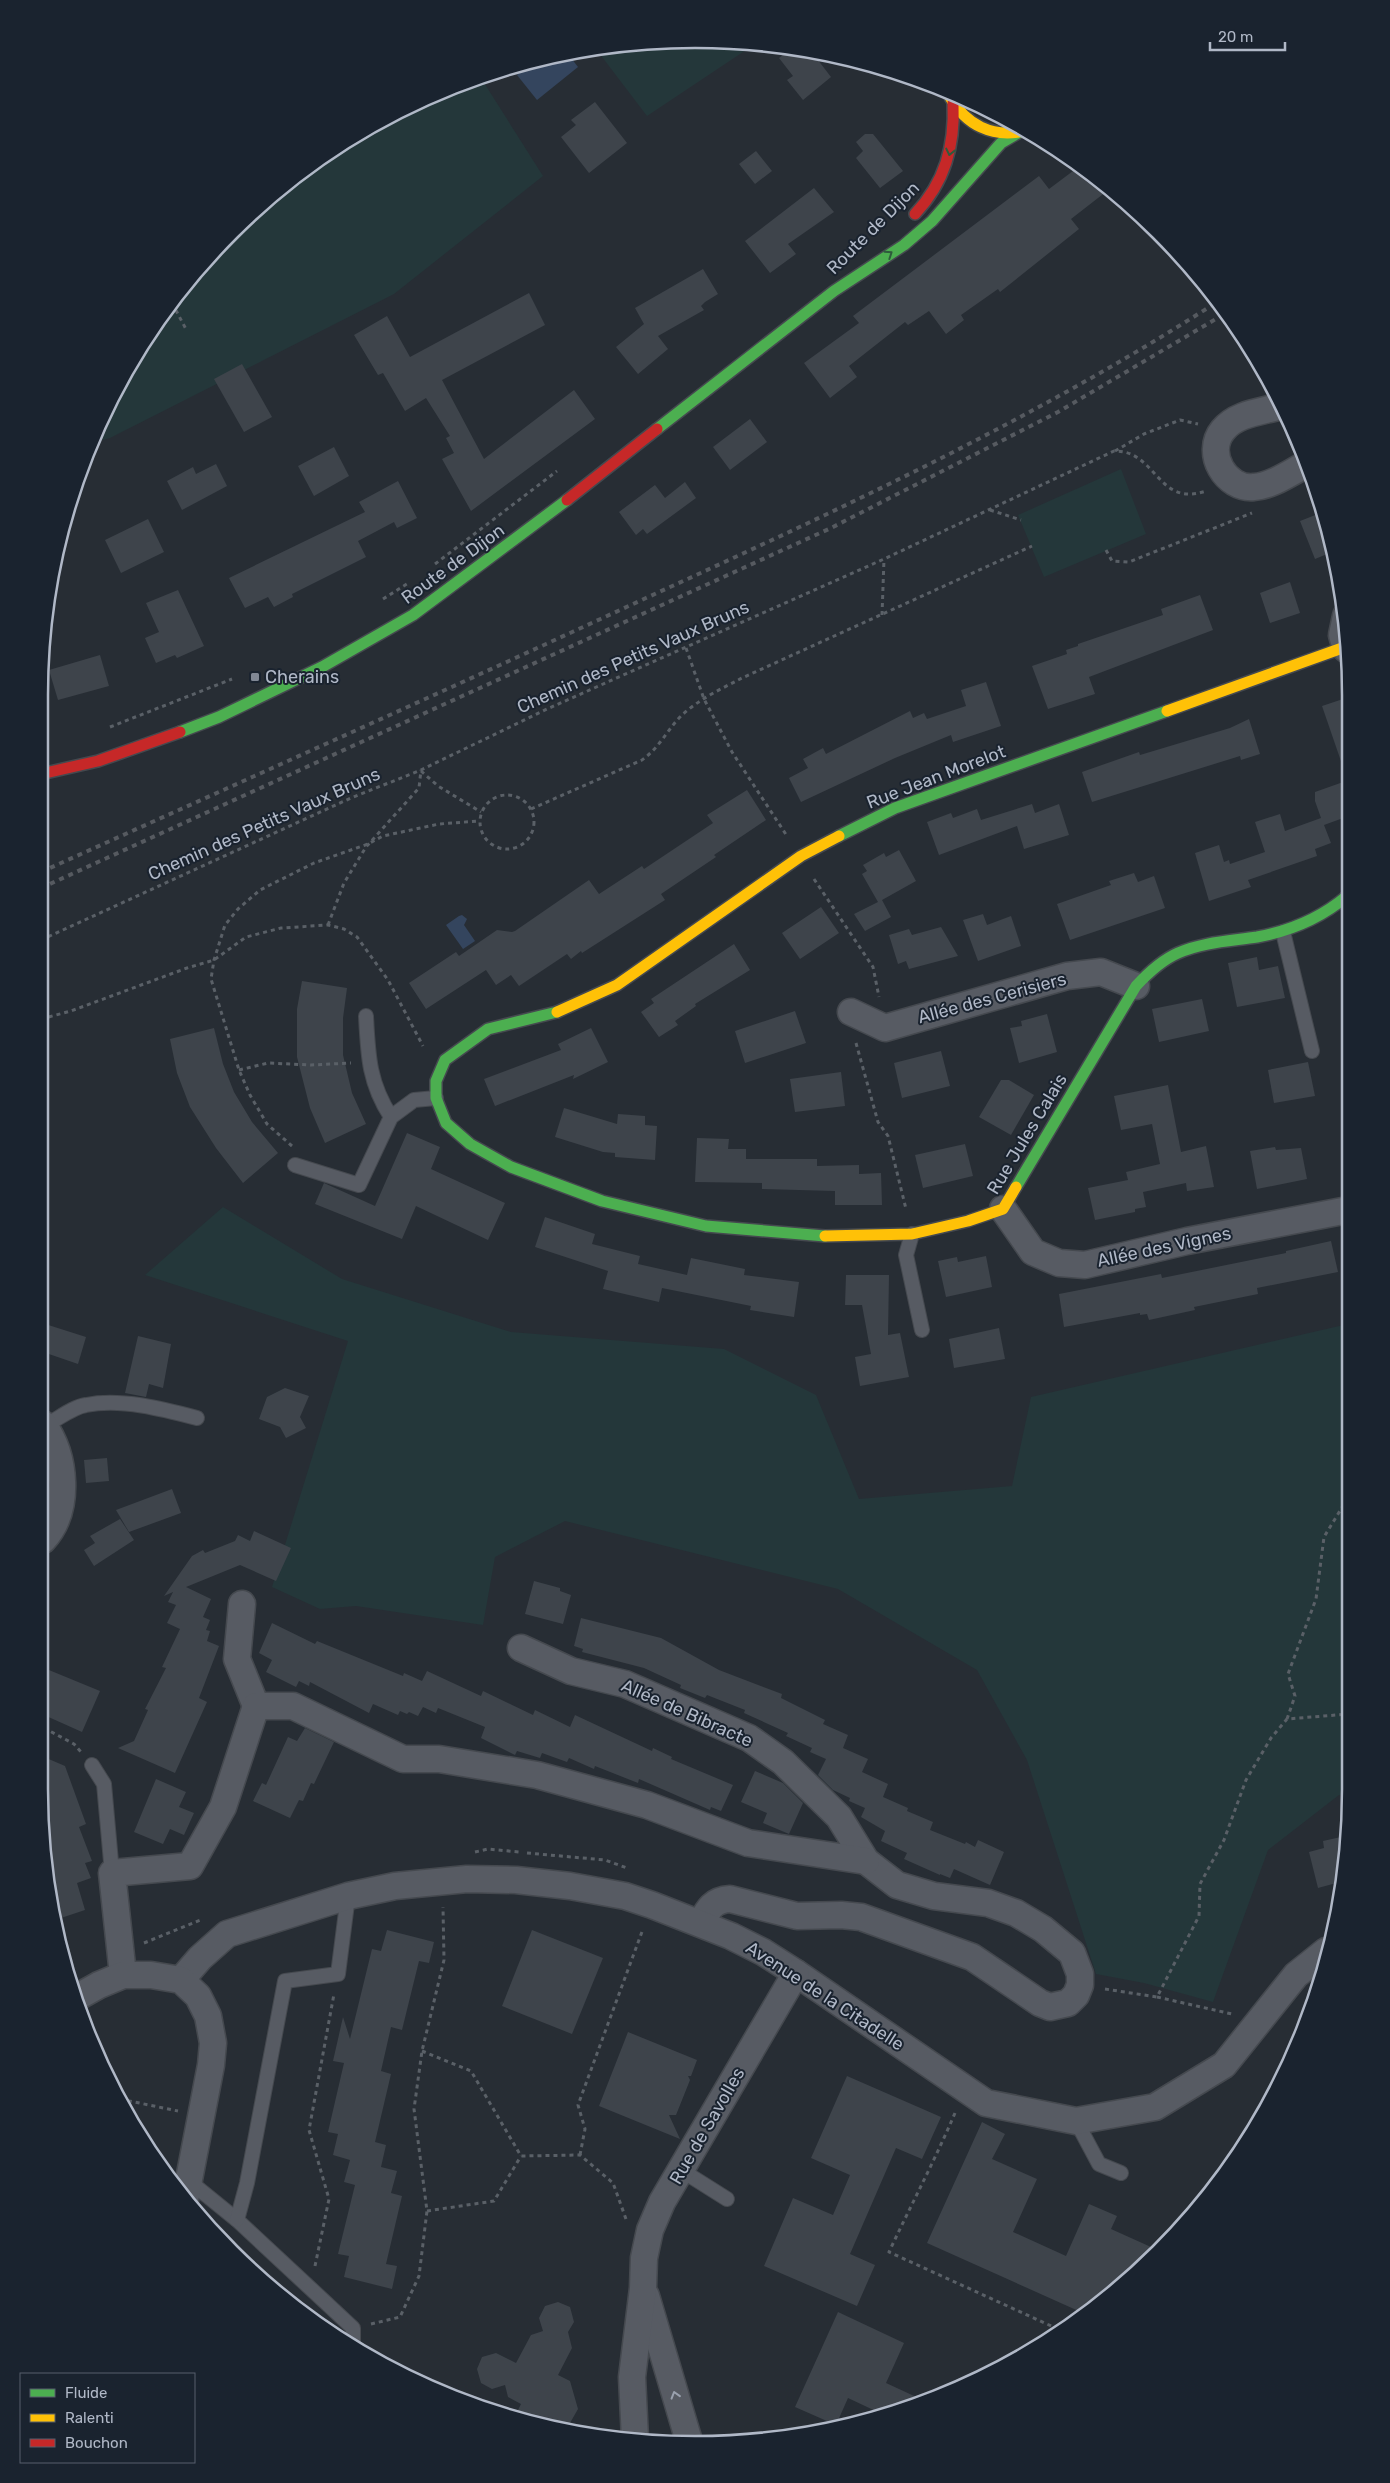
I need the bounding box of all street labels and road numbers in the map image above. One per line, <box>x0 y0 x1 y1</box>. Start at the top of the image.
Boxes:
street label: Route de Dijon <box>822 177 924 279</box>
street label: Route de Dijon <box>397 519 509 609</box>
street label: Chemin des Petits Vaux Bruns <box>514 596 752 718</box>
street label: Rue Jean Morelot <box>863 740 1009 814</box>
street label: Chemin des Petits Vaux Bruns <box>145 763 383 885</box>
street label: Allée des Cerisiers <box>915 968 1069 1028</box>
street label: Rue Jules Calais <box>982 1070 1072 1198</box>
street label: Allée des Vignes <box>1095 1222 1233 1272</box>
street label: Allée de Bibracte <box>618 1674 756 1752</box>
street label: Avenue de la Citadelle <box>742 1937 908 2055</box>
street label: Rue de Savolles <box>665 2064 749 2188</box>

